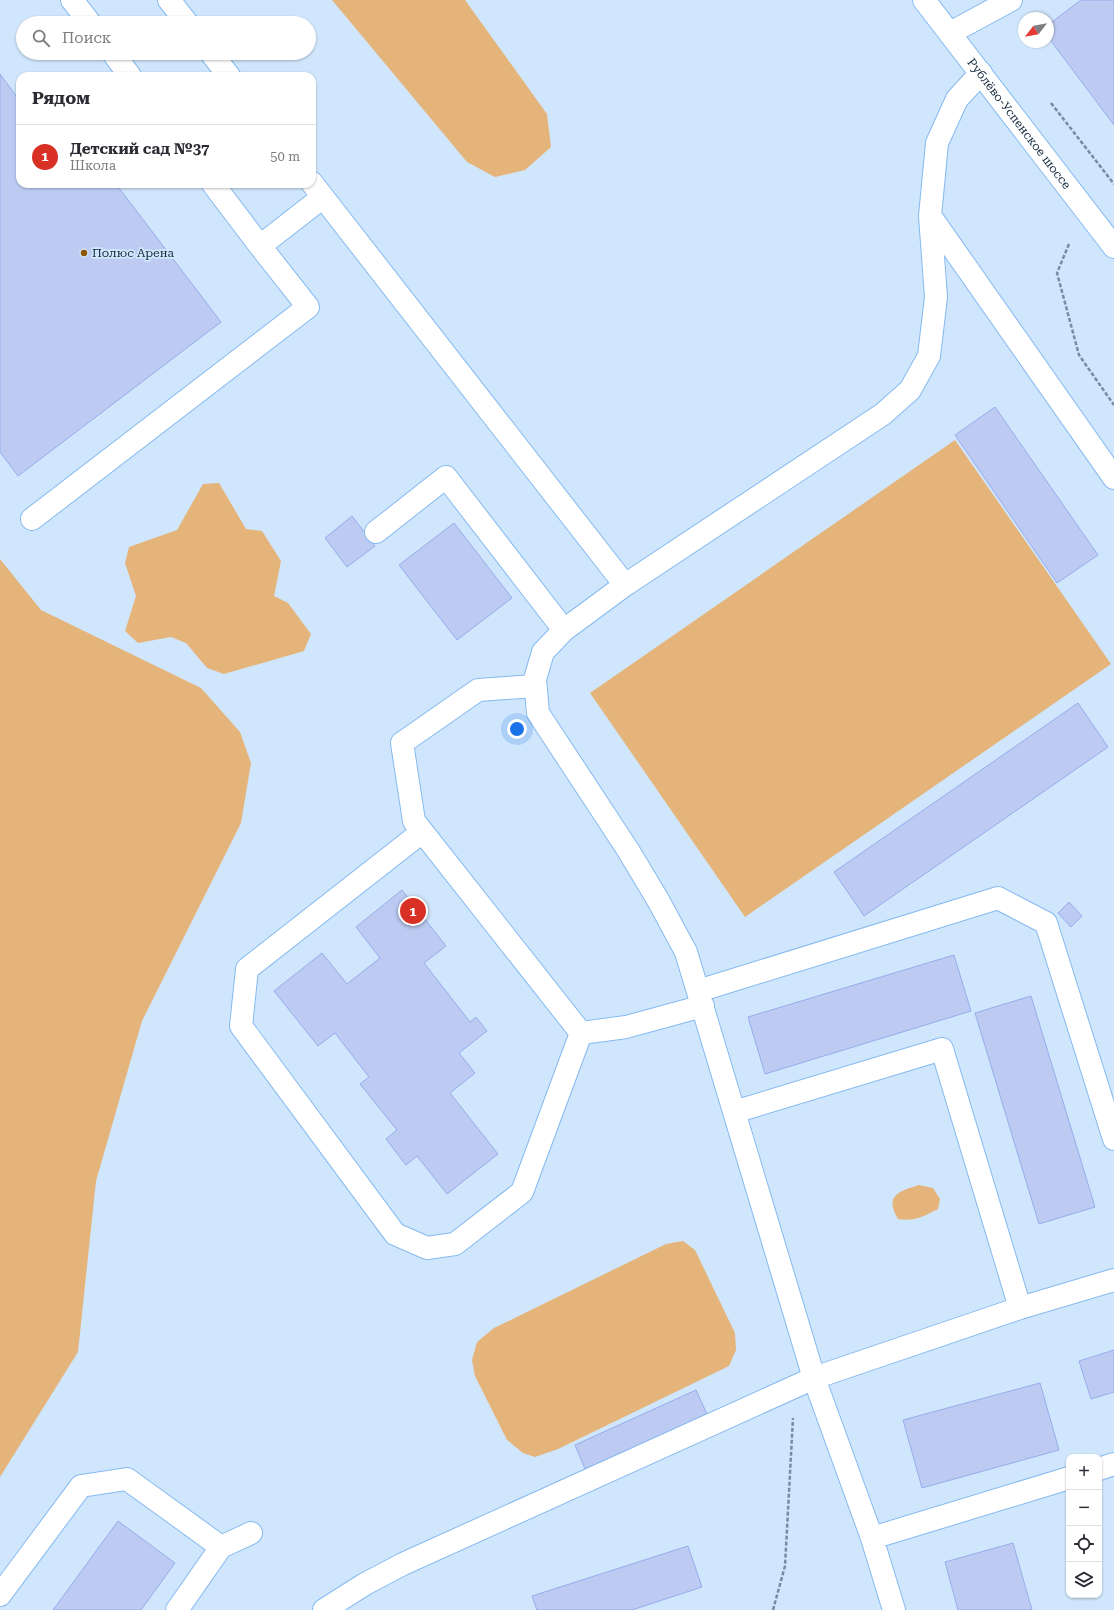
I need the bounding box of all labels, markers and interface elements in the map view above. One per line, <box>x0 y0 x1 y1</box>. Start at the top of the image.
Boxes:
north arrow <box>1018 12 1054 48</box>
search box <box>16 16 316 60</box>
icon: search <box>30 27 52 49</box>
text: Поиск <box>62 29 111 47</box>
street label: Рублёво-Успенское шоссе <box>964 56 1074 192</box>
text: Рядом <box>32 88 90 108</box>
text: Детский сад №37 <box>70 140 209 158</box>
text: 1 <box>41 149 49 164</box>
text: 50 m <box>270 149 300 164</box>
text: Школа <box>70 158 116 173</box>
place label: Полюс Арена <box>92 246 174 260</box>
marker: Полюс Арена <box>79 248 89 258</box>
your location <box>507 719 527 739</box>
pin: 1 <box>400 896 426 926</box>
map controls <box>1066 1454 1102 1598</box>
button: + <box>1066 1454 1102 1490</box>
button: − <box>1066 1490 1102 1526</box>
button: locate <box>1066 1526 1102 1562</box>
button: layers <box>1066 1562 1102 1598</box>

